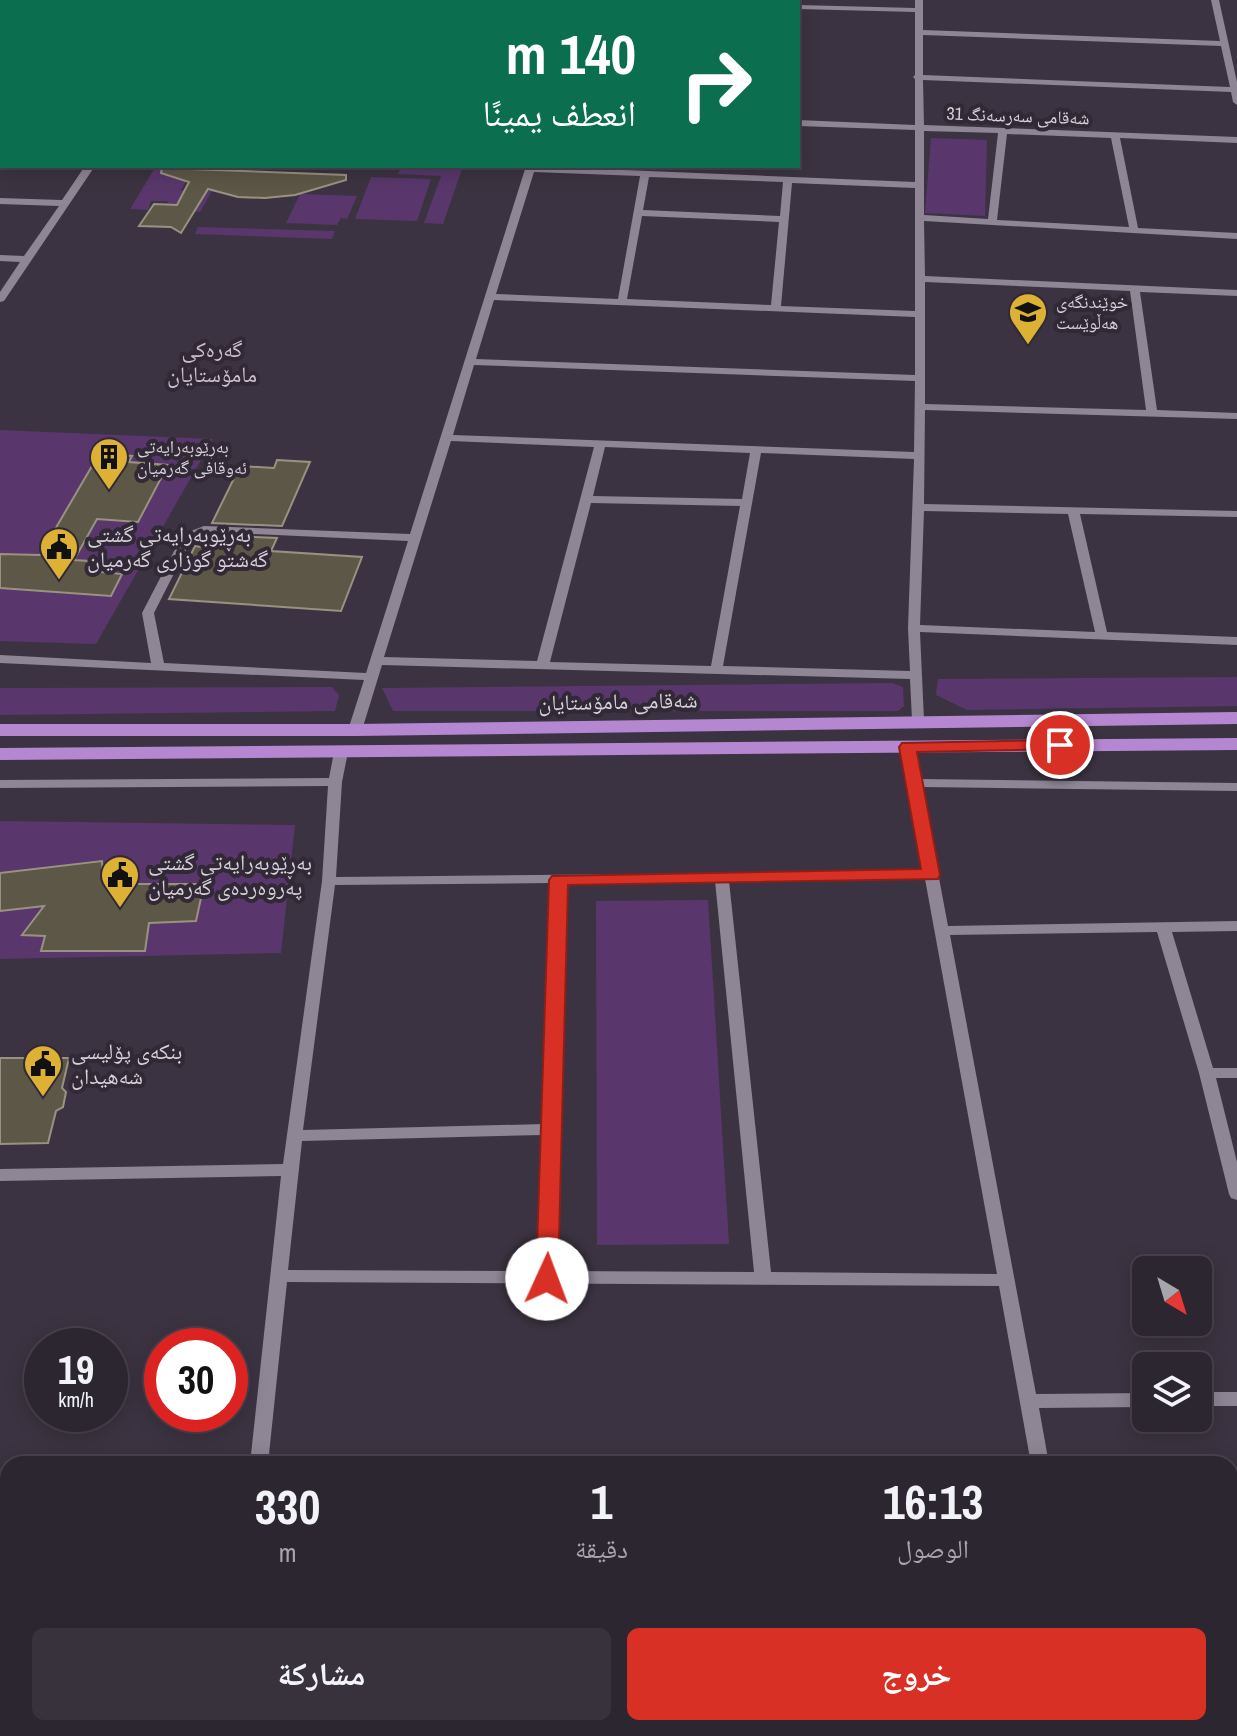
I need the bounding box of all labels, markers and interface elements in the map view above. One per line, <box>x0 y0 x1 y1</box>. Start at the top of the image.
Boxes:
text: 140 m <box>506 16 636 91</box>
icon: right <box>664 32 768 136</box>
text: انعطف يمينًا <box>483 89 636 137</box>
street label: شەقامی سەرسەنگ 31 <box>946 101 1090 130</box>
place label: خوێندنگەی هەڵوێست <box>1056 289 1128 335</box>
school or university icon: خوێندنگەی هەڵوێست <box>1007 291 1049 346</box>
district label: گەرەکی مامۆستایان <box>167 334 257 389</box>
place label: بەڕێوبەرایەتی ئەوقافی گەرمیان <box>137 434 247 480</box>
building icon: بەڕێوبەرایەتی ئەوقافی گەرمیان <box>88 436 130 491</box>
place label: بەڕێوبەرایەتی گشتی گەشتو گوزاری گەرمیان <box>87 519 268 574</box>
public building icon: بەڕێوبەرایەتی گشتی گەشتو گوزاری گەرمیان <box>38 526 80 581</box>
street label: شەقامی مامۆستایان <box>538 685 698 717</box>
pin <box>1026 711 1094 779</box>
icon: arrive <box>1038 723 1082 767</box>
place label: بەڕێوبەرایەتی گشتی پەروەردەی گەرمیان <box>148 847 312 902</box>
public building icon: بەڕێوبەرایەتی گشتی پەروەردەی گەرمیان <box>99 854 141 909</box>
place label: بنکەی پۆلیسی شەهیدان <box>71 1036 182 1091</box>
public building icon: بنکەی پۆلیسی شەهیدان <box>22 1043 64 1098</box>
position arrow <box>505 1237 589 1321</box>
north arrow <box>1132 1256 1212 1336</box>
map controls <box>1132 1256 1212 1432</box>
speed limit sign: 30 <box>144 1328 248 1432</box>
text: 19 <box>58 1343 94 1396</box>
button: layers <box>1132 1352 1212 1432</box>
text: km/h <box>58 1386 94 1413</box>
text: 1 <box>591 1469 612 1534</box>
text: 16:13 <box>883 1469 983 1534</box>
text: 330 <box>255 1474 320 1539</box>
text: دقيقة <box>575 1531 628 1566</box>
text: الوصول <box>897 1531 969 1566</box>
text: m <box>279 1535 296 1570</box>
button: مشاركة <box>32 1628 611 1720</box>
button: خروج <box>627 1628 1206 1720</box>

